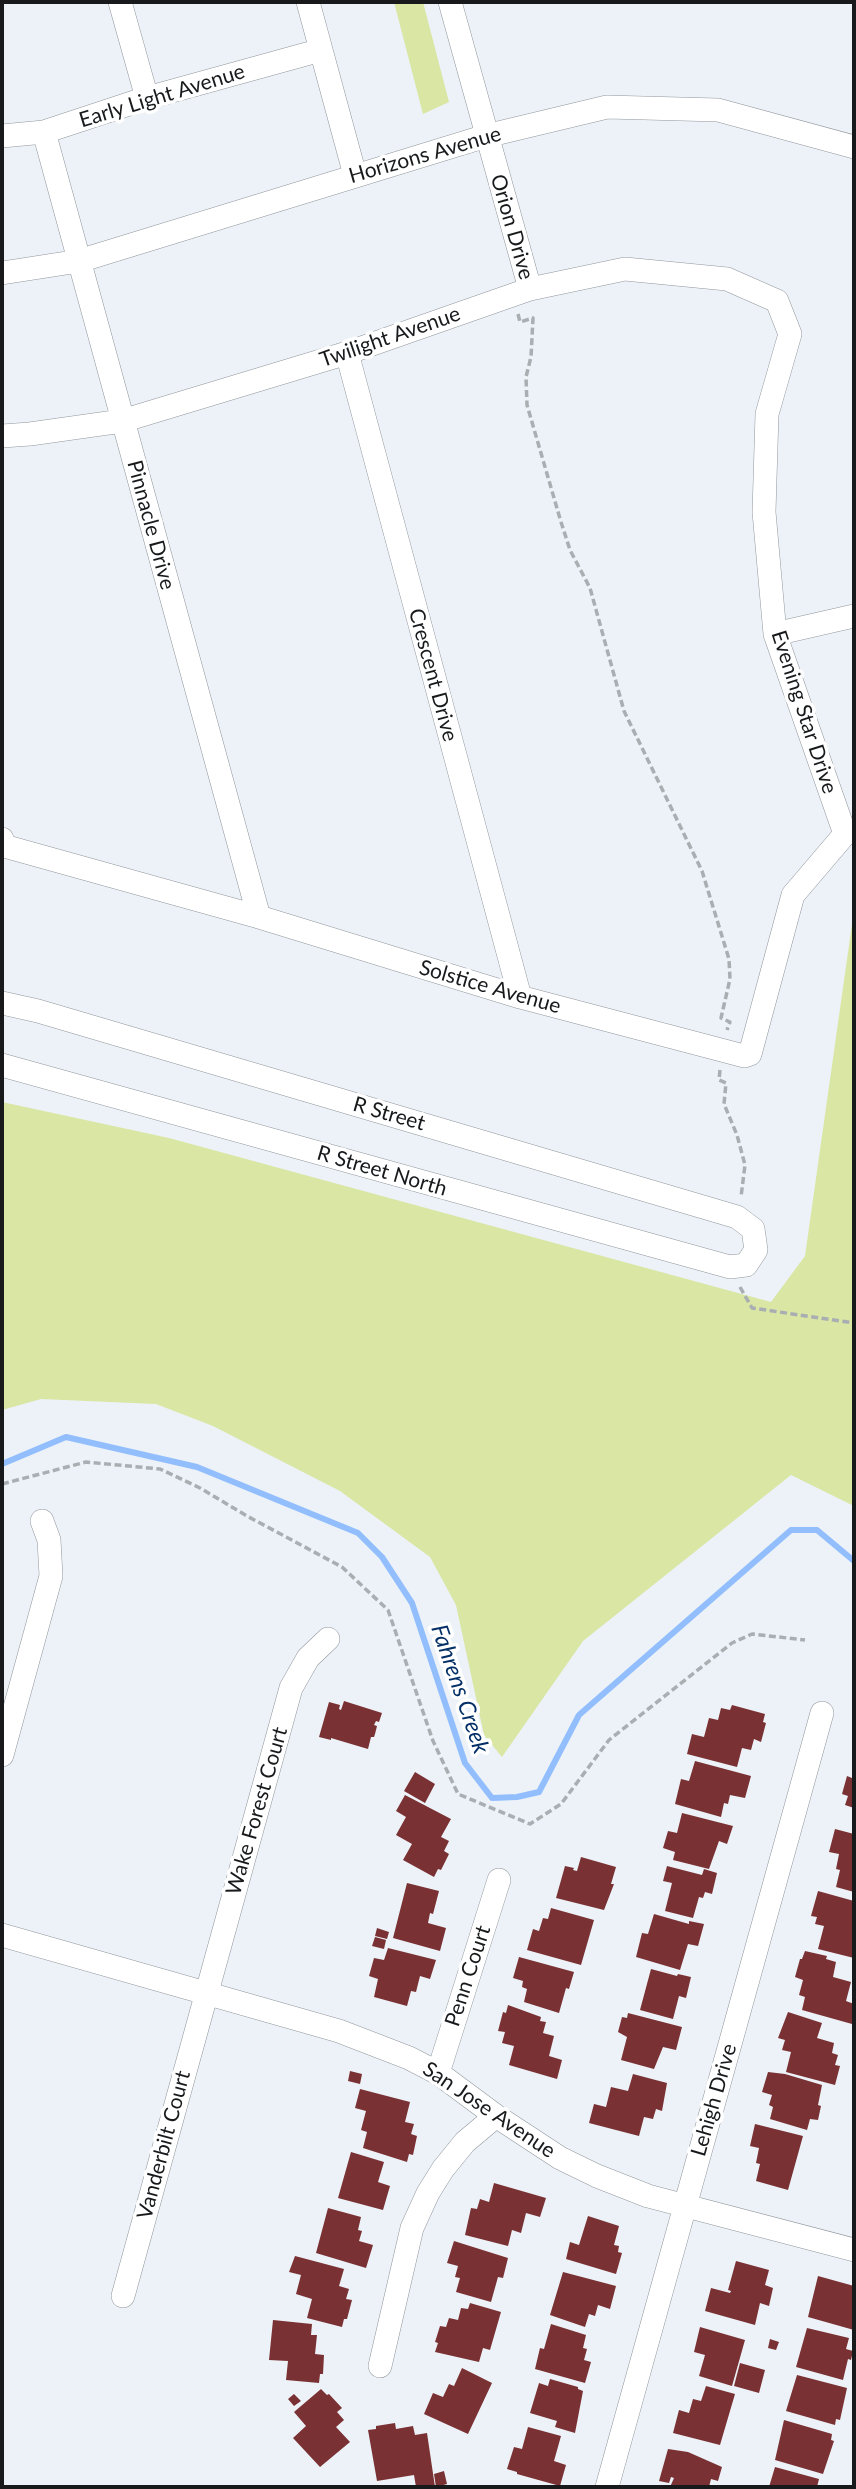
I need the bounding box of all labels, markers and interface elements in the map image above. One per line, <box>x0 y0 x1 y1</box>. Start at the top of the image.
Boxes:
street label: Early Light Avenue <box>76 59 248 133</box>
street label: Horizons Avenue <box>346 121 504 189</box>
street label: Orion Drive <box>485 171 539 283</box>
street label: Twilight Avenue <box>316 301 464 373</box>
street label: Pinnacle Drive <box>122 458 180 592</box>
street label: Crescent Drive <box>403 606 463 744</box>
street label: Evening Star Drive <box>766 627 842 797</box>
street label: Solstice Avenue <box>416 955 564 1019</box>
street label: R Street <box>350 1092 428 1136</box>
street label: R Street North <box>314 1140 450 1202</box>
water label: Fahrens Creek <box>425 1621 495 1757</box>
street label: Wake Forest Court <box>221 1724 293 1898</box>
street label: Penn Court <box>440 1922 496 2030</box>
street label: Lehigh Drive <box>686 2041 742 2159</box>
street label: San Jose Avenue <box>418 2056 560 2164</box>
street label: Vanderbilt Court <box>132 2068 196 2222</box>

